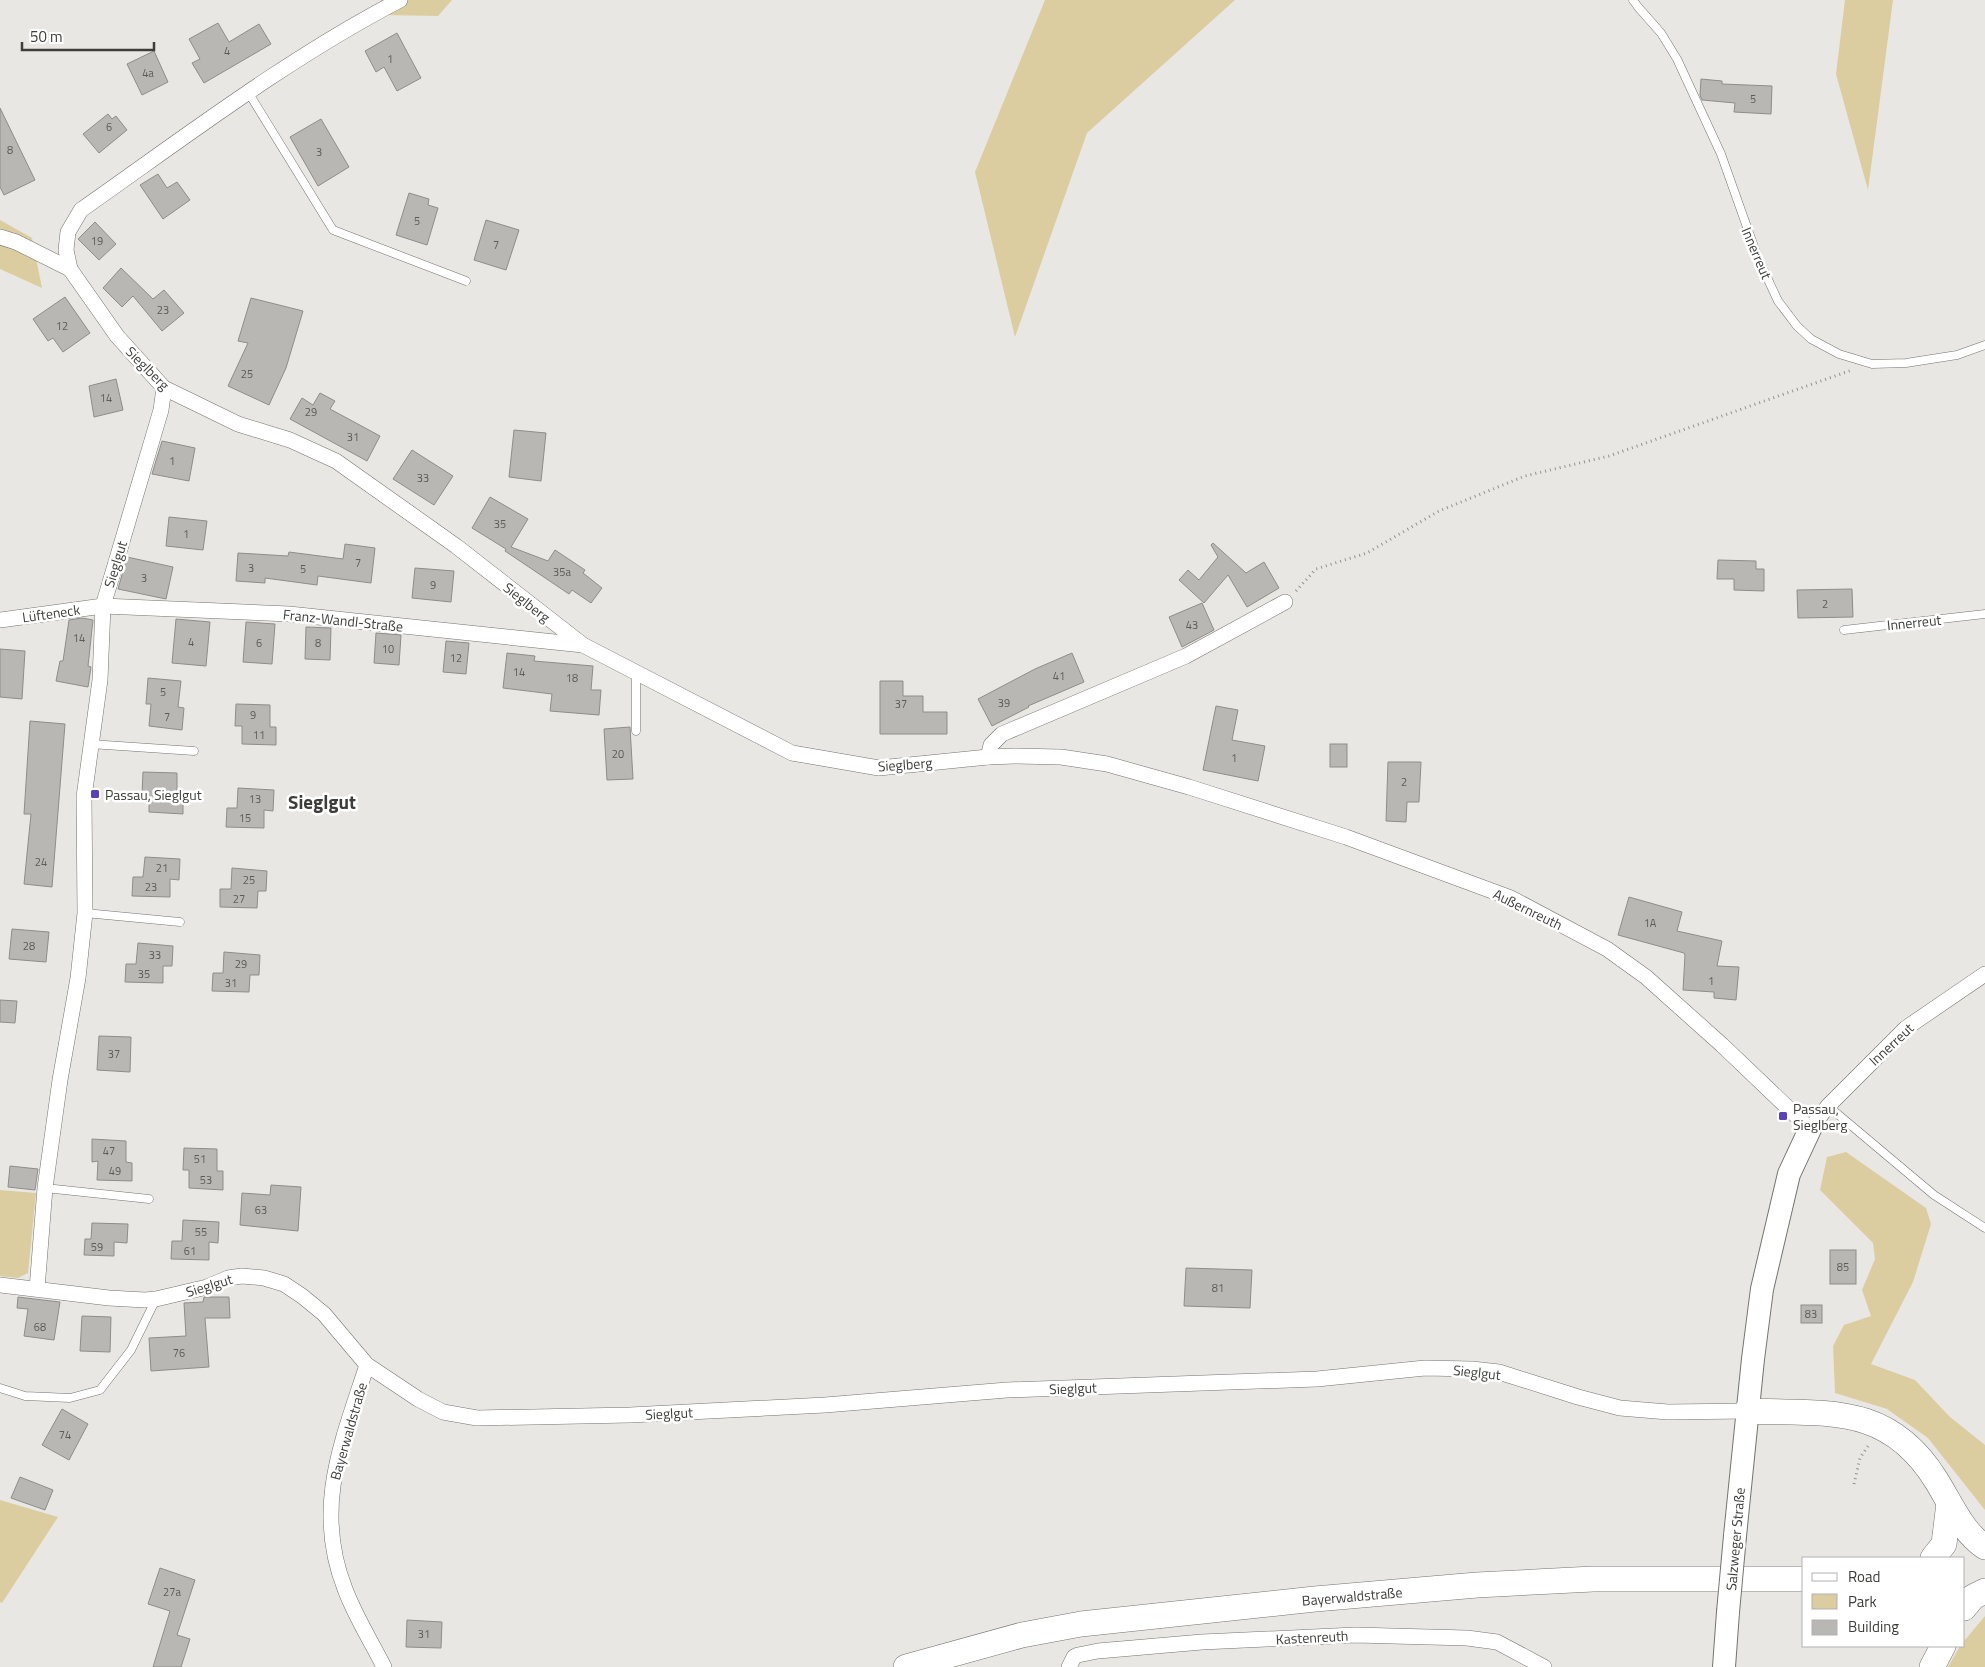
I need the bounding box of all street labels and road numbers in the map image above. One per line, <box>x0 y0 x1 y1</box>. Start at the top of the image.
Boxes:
street label: Innerreut <box>1737 224 1777 282</box>
street label: Sieglberg <box>121 341 175 395</box>
street label: Sieglgut <box>98 538 132 590</box>
street label: Sieglberg <box>499 577 555 627</box>
street label: Lüfteneck <box>21 599 82 627</box>
street label: Franz-Wandl-Straße <box>282 603 404 637</box>
street label: Innerreut <box>1886 609 1942 635</box>
street label: Sieglberg <box>877 752 933 776</box>
street label: Außernreuth <box>1490 883 1566 935</box>
street label: Innerreut <box>1864 1018 1918 1070</box>
street label: Sieglgut <box>183 1268 235 1302</box>
street label: Sieglgut <box>1452 1359 1502 1385</box>
street label: Sieglgut <box>1049 1377 1097 1399</box>
street label: Bayerwaldstraße <box>324 1380 372 1482</box>
street label: Sieglgut <box>645 1401 693 1425</box>
street label: Salzweger Straße <box>1720 1487 1750 1591</box>
street label: Bayerwaldstraße <box>1301 1581 1403 1611</box>
street label: Kastenreuth <box>1275 1625 1349 1649</box>

